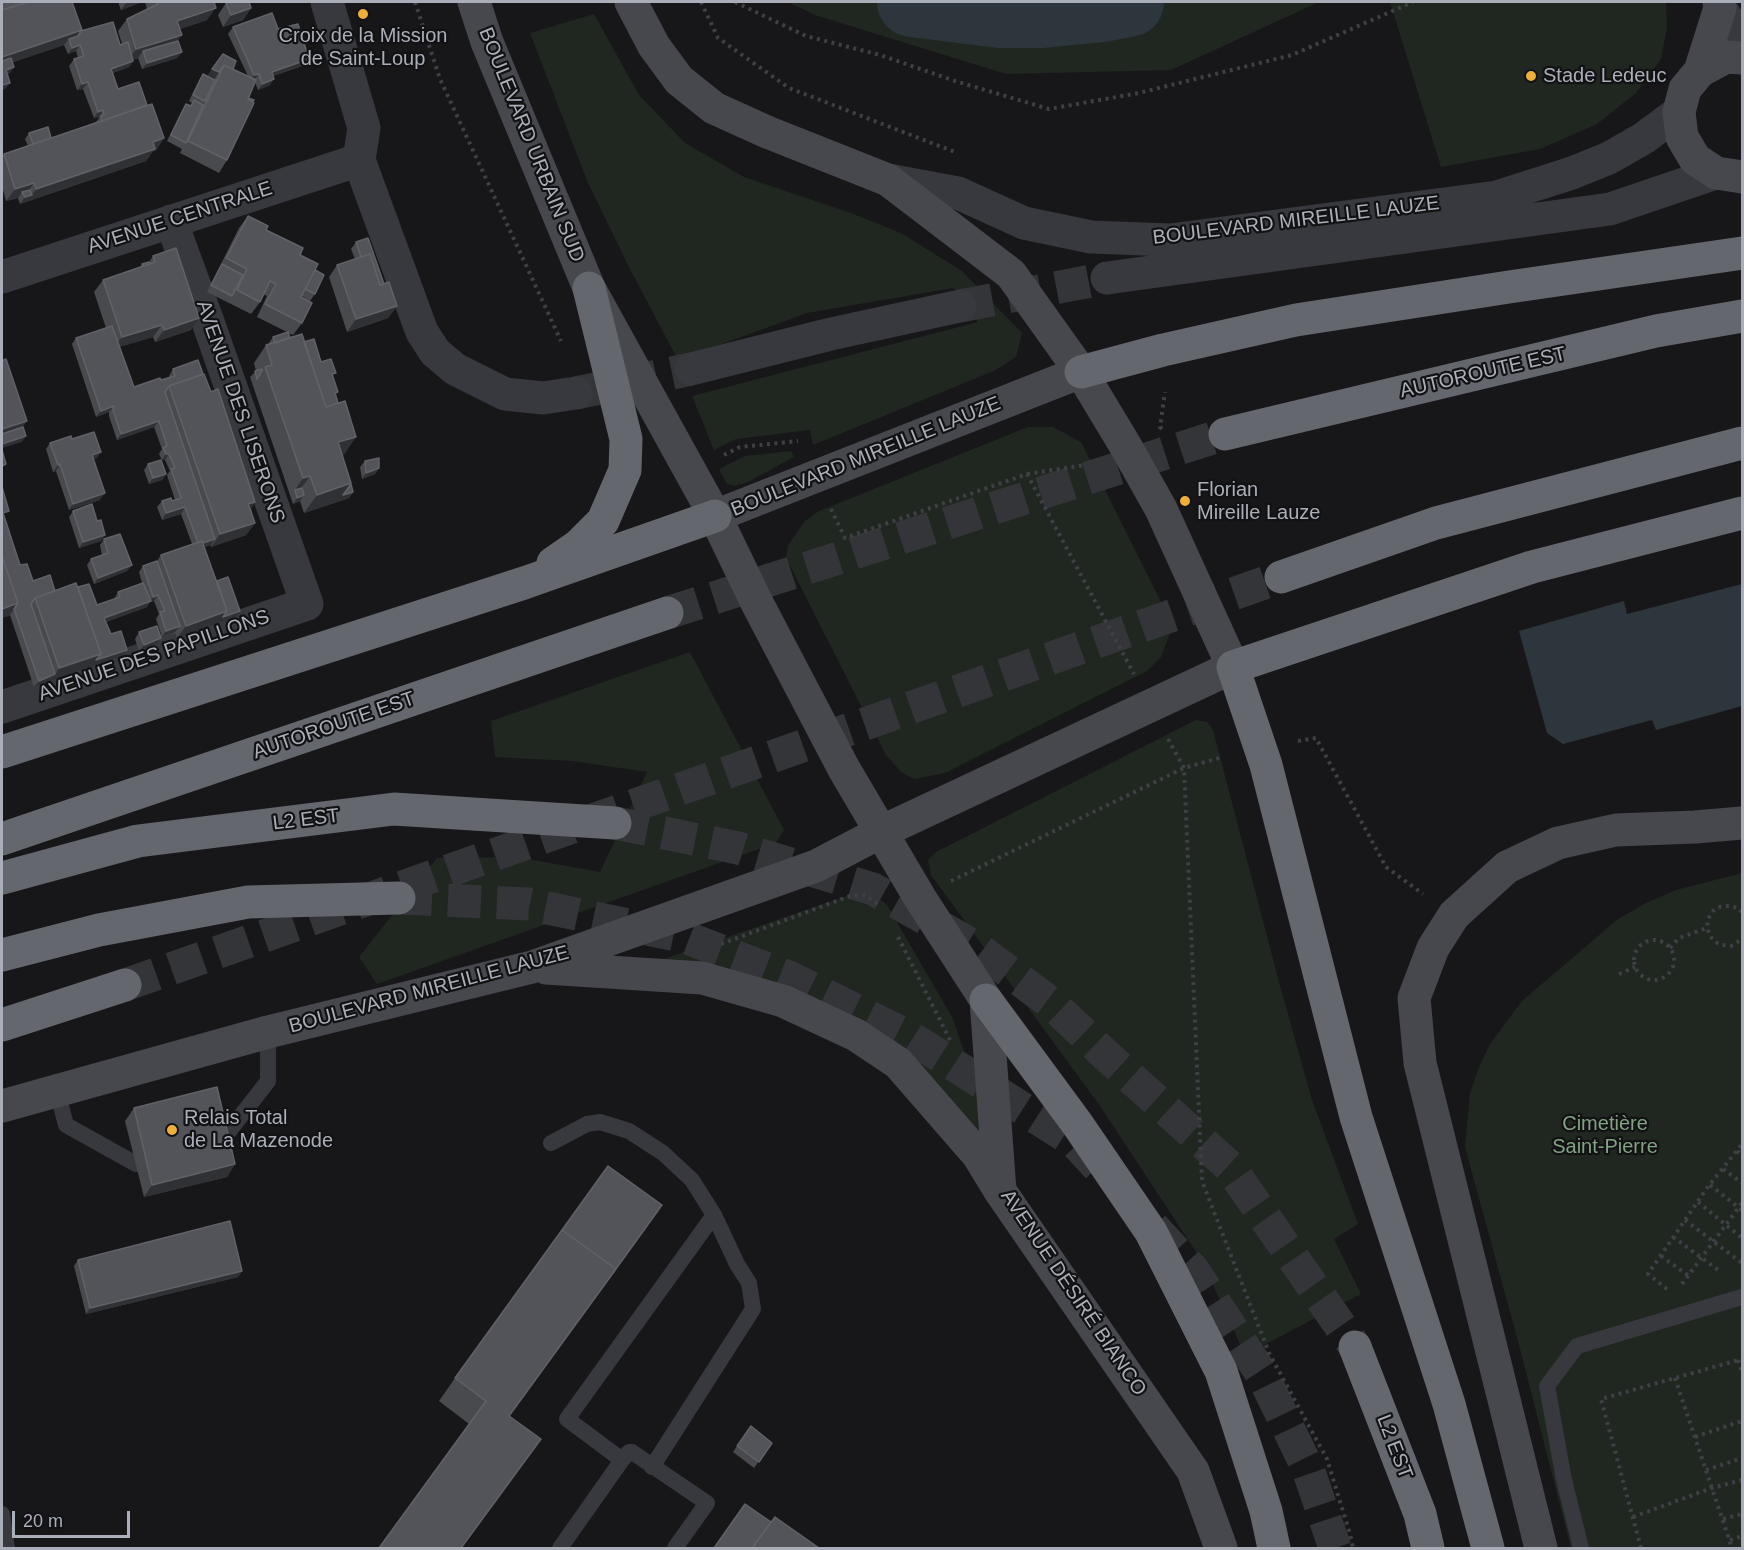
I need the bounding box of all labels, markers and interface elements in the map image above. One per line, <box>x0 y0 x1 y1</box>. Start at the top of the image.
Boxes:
marker: Croix de la Mission de Saint-Loup <box>356 7 370 21</box>
place label: Croix de la Mission de Saint-Loup <box>279 24 447 71</box>
street label: BOULEVARD URBAIN SUD <box>473 24 589 266</box>
place label: Stade Ledeuc <box>1543 64 1666 88</box>
marker: Stade Ledeuc <box>1524 69 1538 83</box>
street label: AVENUE CENTRALE <box>85 177 275 259</box>
street label: BOULEVARD MIREILLE LAUZE <box>1151 192 1441 250</box>
street label: AVENUE DES LISERONS <box>191 297 289 527</box>
street label: AUTOROUTE EST <box>1398 342 1568 404</box>
street label: BOULEVARD MIREILLE LAUZE <box>728 392 1004 522</box>
place label: Florian Mireille Lauze <box>1197 478 1320 525</box>
marker: Florian Mireille Lauze <box>1178 494 1192 508</box>
street label: AVENUE DES PAPILLONS <box>35 605 273 707</box>
street label: AUTOROUTE EST <box>250 687 418 765</box>
street label: L2 EST <box>271 804 341 836</box>
street label: BOULEVARD MIREILLE LAUZE <box>287 941 571 1039</box>
place label: Relais Total de La Mazenode <box>184 1106 333 1153</box>
park label: Cimetière Saint-Pierre <box>1552 1112 1658 1159</box>
marker: Relais Total de La Mazenode <box>165 1123 179 1137</box>
street label: AVENUE DÉSIRÉ BIANCO <box>995 1186 1151 1400</box>
street label: L2 EST <box>1371 1412 1417 1482</box>
scale bar <box>15 1499 134 1537</box>
text: 20 m <box>23 1511 63 1531</box>

